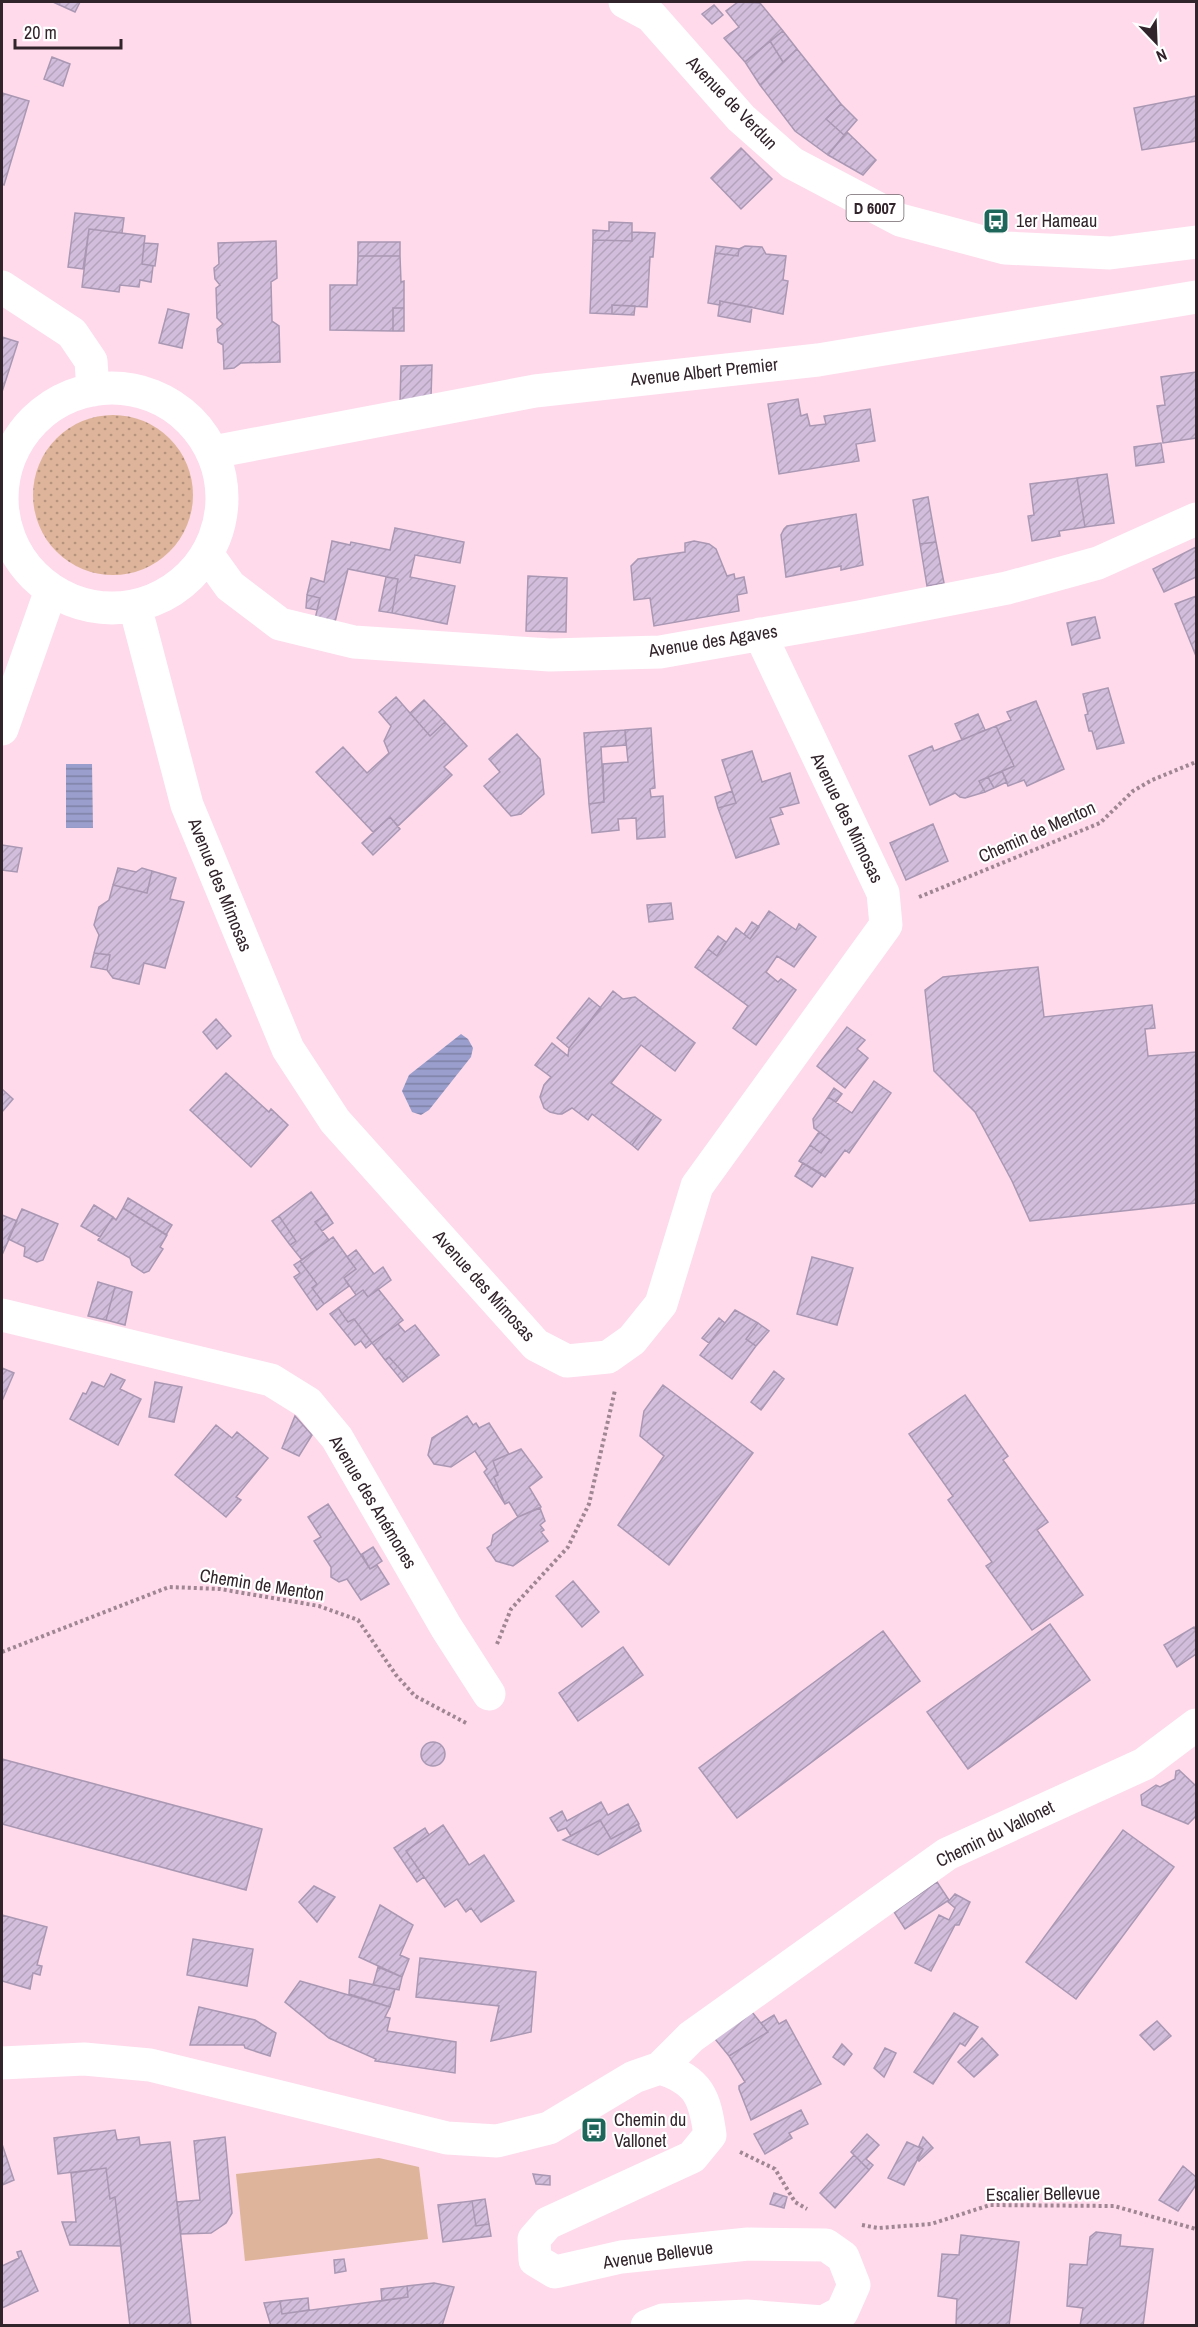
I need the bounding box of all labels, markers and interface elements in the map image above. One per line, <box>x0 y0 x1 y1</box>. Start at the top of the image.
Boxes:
scale bar <box>15 12 122 50</box>
north arrow <box>1126 12 1186 72</box>
text: 20 m <box>24 20 57 45</box>
text: N <box>1153 44 1171 68</box>
street label: Avenue de Verdun <box>681 50 783 155</box>
road number: D 6007 <box>846 195 904 221</box>
bus stop icon: 1er Hameau <box>981 206 1011 236</box>
place label: 1er Hameau <box>1016 208 1097 233</box>
street label: Avenue Albert Premier <box>628 351 779 392</box>
street label: Avenue des Agaves <box>646 618 779 663</box>
street label: Avenue des Mimosas <box>805 748 890 887</box>
street label: Chemin de Menton <box>974 795 1099 868</box>
street label: Avenue des Mimosas <box>182 814 259 955</box>
street label: Avenue des Mimosas <box>427 1224 541 1347</box>
street label: Avenue des Anémones <box>323 1429 423 1573</box>
street label: Chemin de Menton <box>198 1562 326 1607</box>
street label: Chemin du Vallonet <box>932 1794 1058 1873</box>
place label: Chemin du Vallonet <box>614 2107 686 2153</box>
bus stop icon: Chemin du Vallonet <box>579 2115 609 2145</box>
street label: Escalier Bellevue <box>986 2180 1100 2207</box>
street label: Avenue Bellevue <box>600 2234 714 2275</box>

